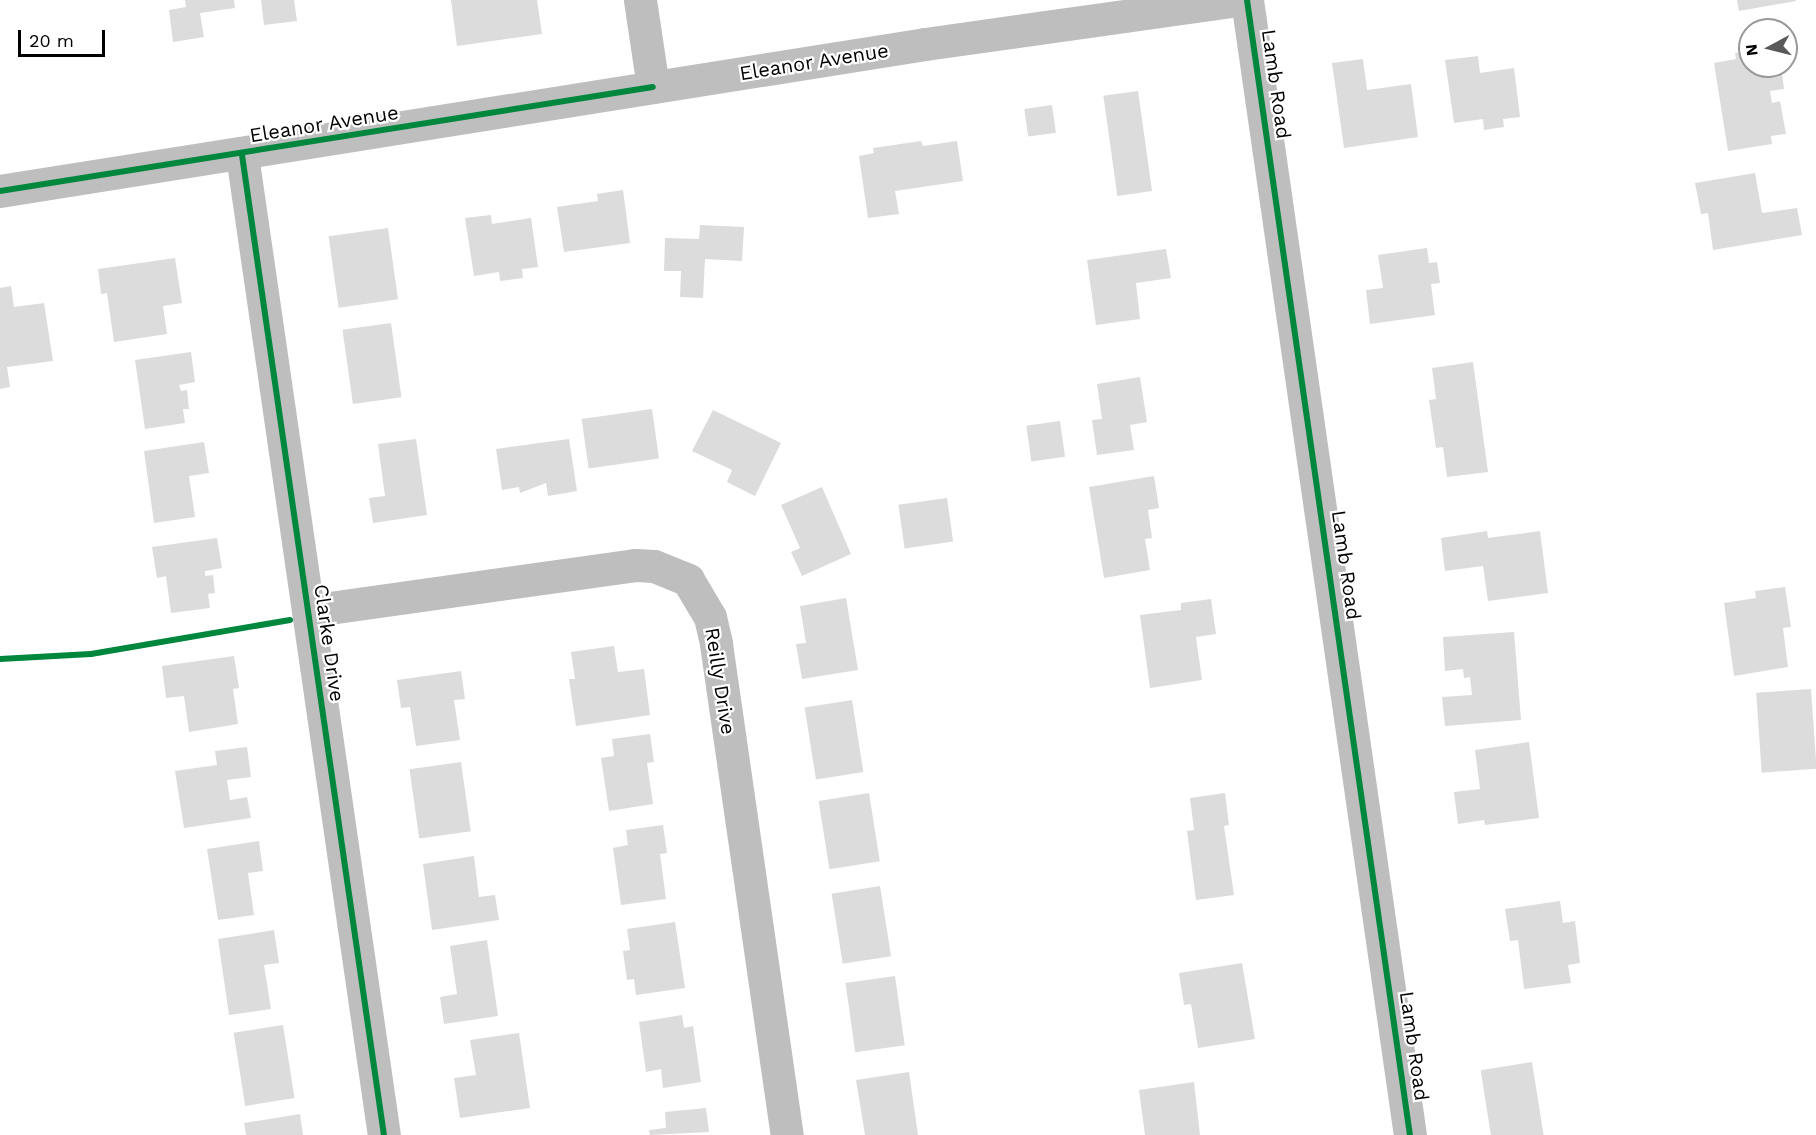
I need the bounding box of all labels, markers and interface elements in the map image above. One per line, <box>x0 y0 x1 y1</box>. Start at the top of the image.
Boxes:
scale bar <box>21 18 108 56</box>
north arrow <box>1738 18 1798 78</box>
street label: Lamb Road <box>1256 28 1296 140</box>
text: 20 m <box>29 30 74 51</box>
street label: Eleanor Avenue <box>737 38 891 86</box>
text: N <box>1741 43 1762 57</box>
street label: Eleanor Avenue <box>247 100 401 148</box>
street label: Lamb Road <box>1326 509 1366 621</box>
street label: Clarke Drive <box>309 583 349 703</box>
street label: Reilly Drive <box>700 626 740 736</box>
street label: Lamb Road <box>1394 990 1434 1102</box>

